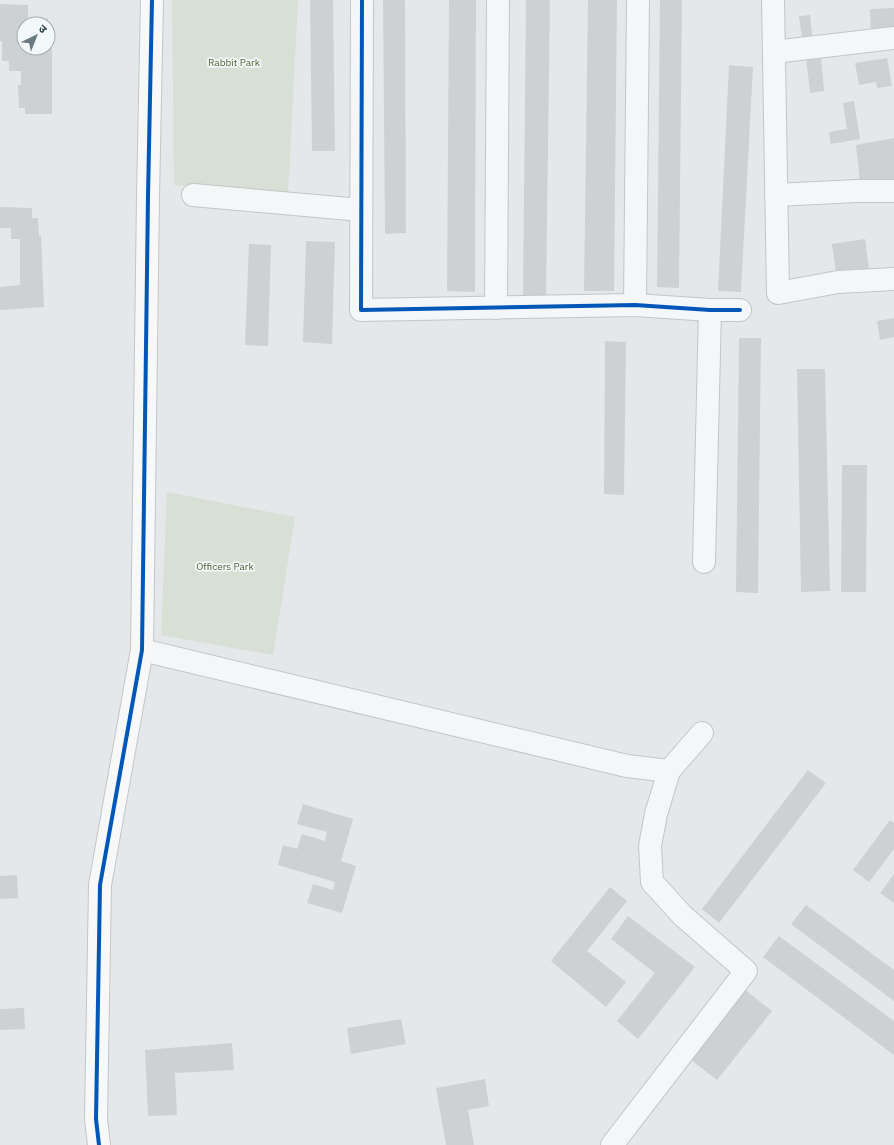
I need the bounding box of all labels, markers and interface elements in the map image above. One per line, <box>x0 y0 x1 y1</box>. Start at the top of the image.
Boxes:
north arrow <box>16 16 56 56</box>
text: उ <box>36 21 50 36</box>
park label: Rabbit Park <box>208 56 261 69</box>
park label: Officers Park <box>196 560 255 573</box>

